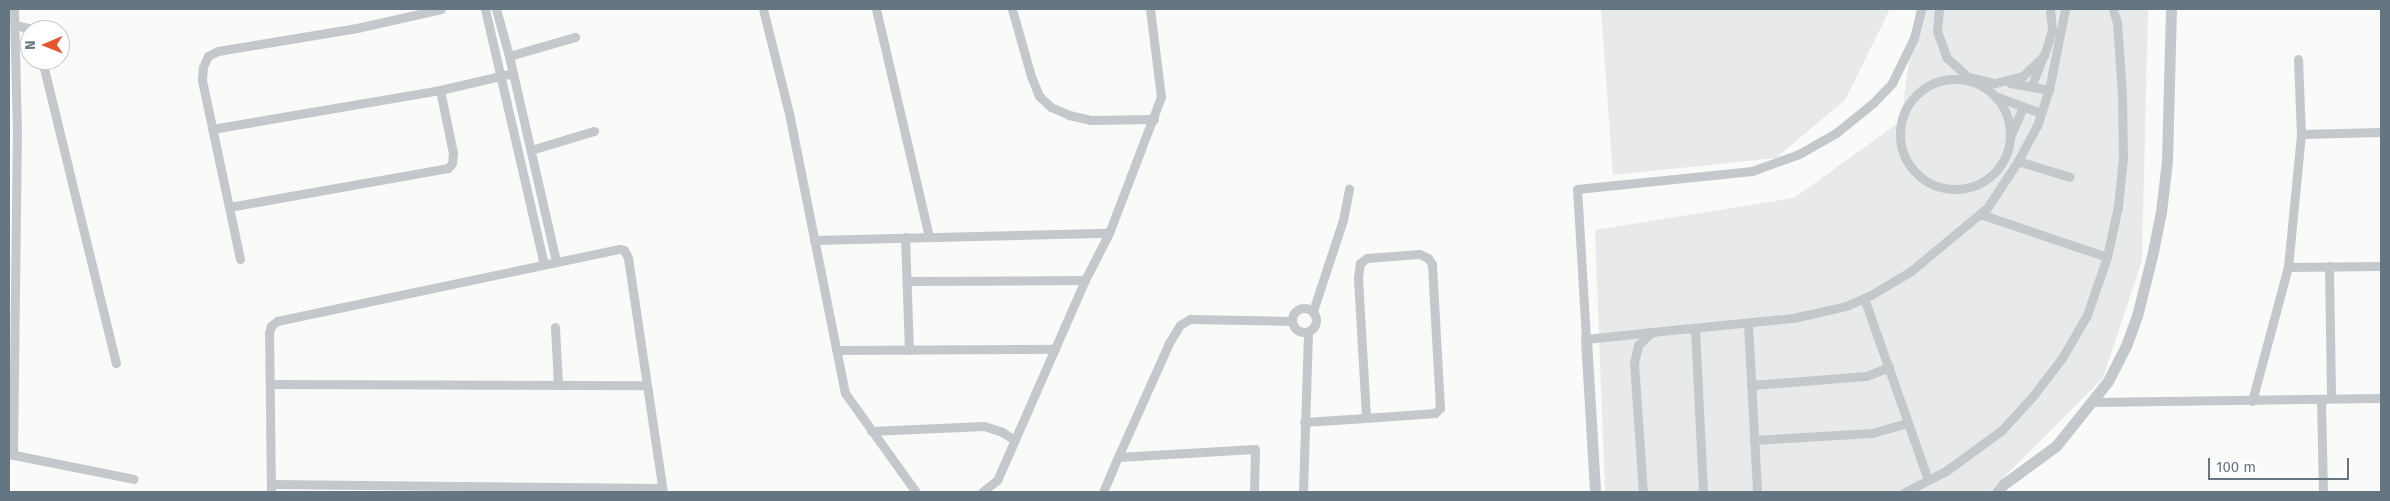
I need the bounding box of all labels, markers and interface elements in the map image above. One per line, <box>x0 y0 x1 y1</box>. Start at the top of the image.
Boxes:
north arrow <box>20 20 70 70</box>
text: N <box>22 40 39 50</box>
scale bar <box>2210 448 2351 480</box>
text: 100 m <box>2216 458 2256 476</box>

